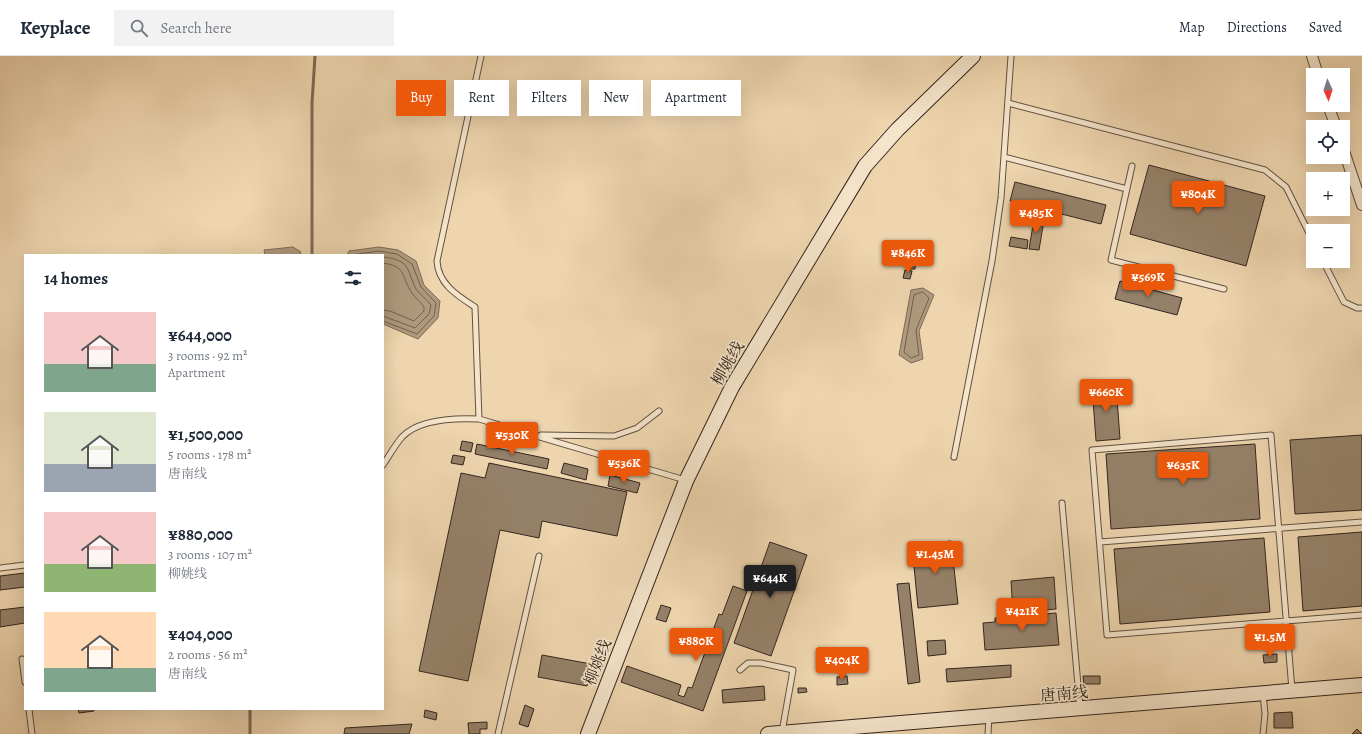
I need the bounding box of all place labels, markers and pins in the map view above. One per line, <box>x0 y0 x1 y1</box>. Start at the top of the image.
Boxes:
pin: ¥804K <box>1170 181 1226 215</box>
pin: ¥485K <box>1008 200 1064 234</box>
pin: ¥846K <box>880 240 936 274</box>
pin: ¥569K <box>1120 264 1176 298</box>
pin: ¥660K <box>1078 379 1134 413</box>
pin: ¥530K <box>484 422 540 456</box>
pin: ¥536K <box>596 450 652 484</box>
pin: ¥635K <box>1155 452 1211 486</box>
pin: ¥1.45M <box>902 541 968 575</box>
pin: ¥644K <box>742 565 798 599</box>
pin: ¥421K <box>994 598 1050 632</box>
pin: ¥1.5M <box>1242 624 1298 658</box>
pin: ¥880K <box>668 628 724 662</box>
pin: ¥404K <box>814 647 870 681</box>

